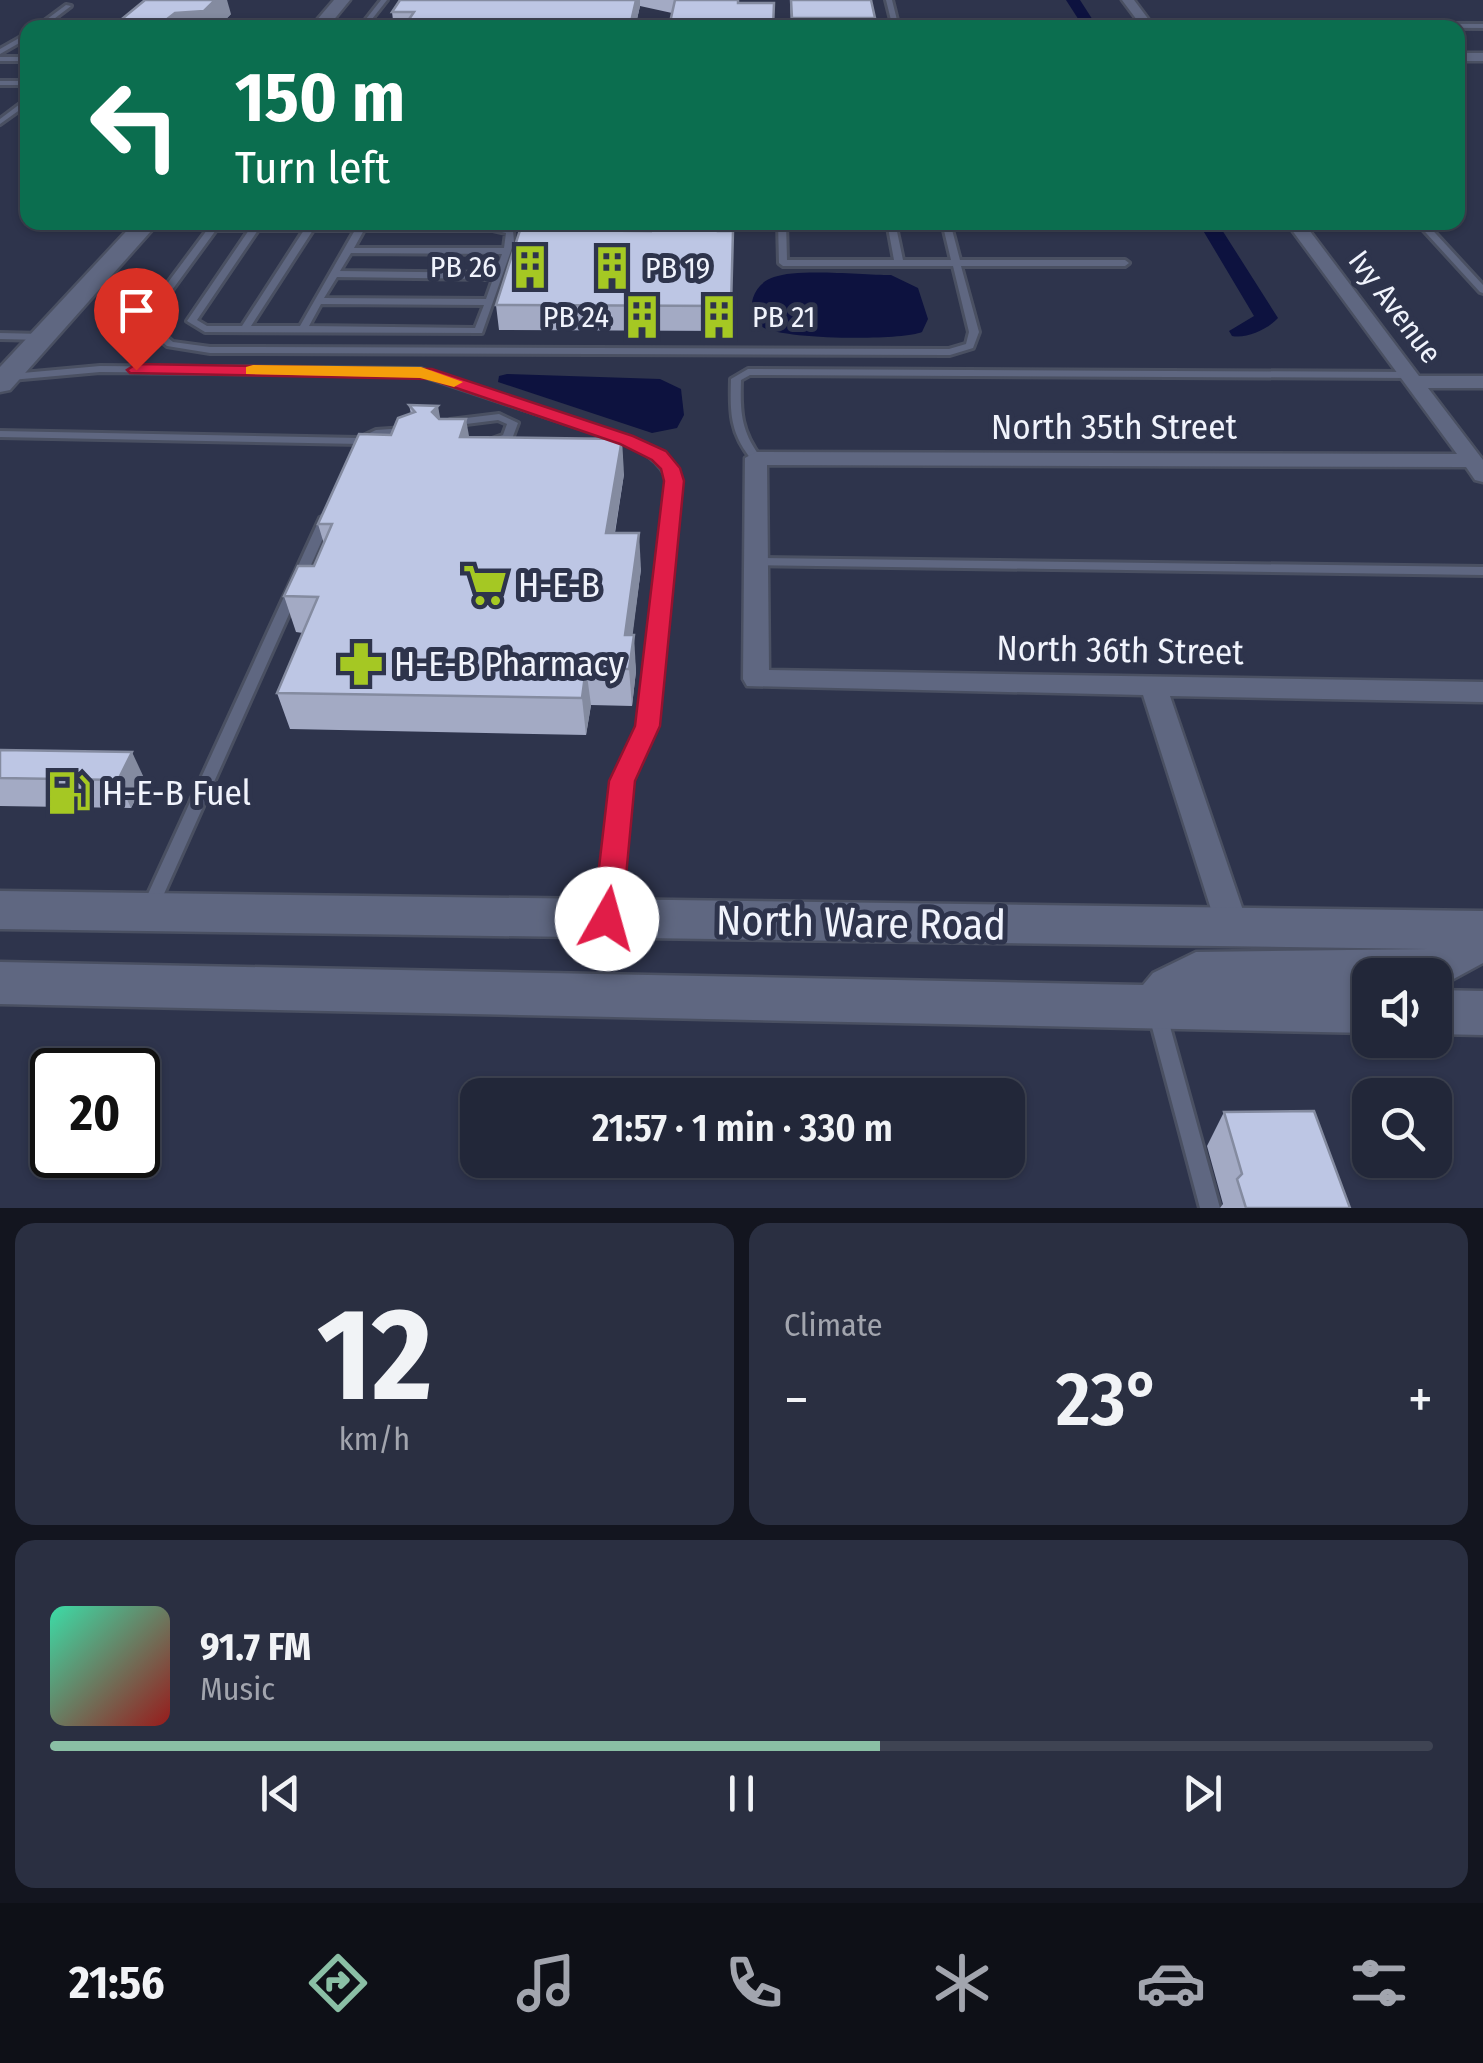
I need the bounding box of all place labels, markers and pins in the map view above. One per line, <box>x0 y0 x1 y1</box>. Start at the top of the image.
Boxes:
building icon: PB 26 <box>506 243 554 291</box>
building icon: PB 19 <box>588 244 636 292</box>
place label: PB 26 <box>430 249 497 285</box>
place label: PB 19 <box>645 250 710 286</box>
pin <box>94 268 179 371</box>
building icon: PB 24 <box>618 293 666 341</box>
building icon: PB 21 <box>695 293 743 341</box>
place label: PB 24 <box>543 299 609 335</box>
place label: PB 21 <box>752 299 815 335</box>
supermarket icon: H-E-B <box>461 561 509 609</box>
place label: H-E-B <box>518 564 600 606</box>
pharmacy icon: H-E-B Pharmacy <box>337 640 385 688</box>
place label: H-E-B Pharmacy <box>394 643 625 685</box>
fuel station icon: H-E-B Fuel <box>45 769 93 817</box>
place label: H-E-B Fuel <box>102 772 251 814</box>

